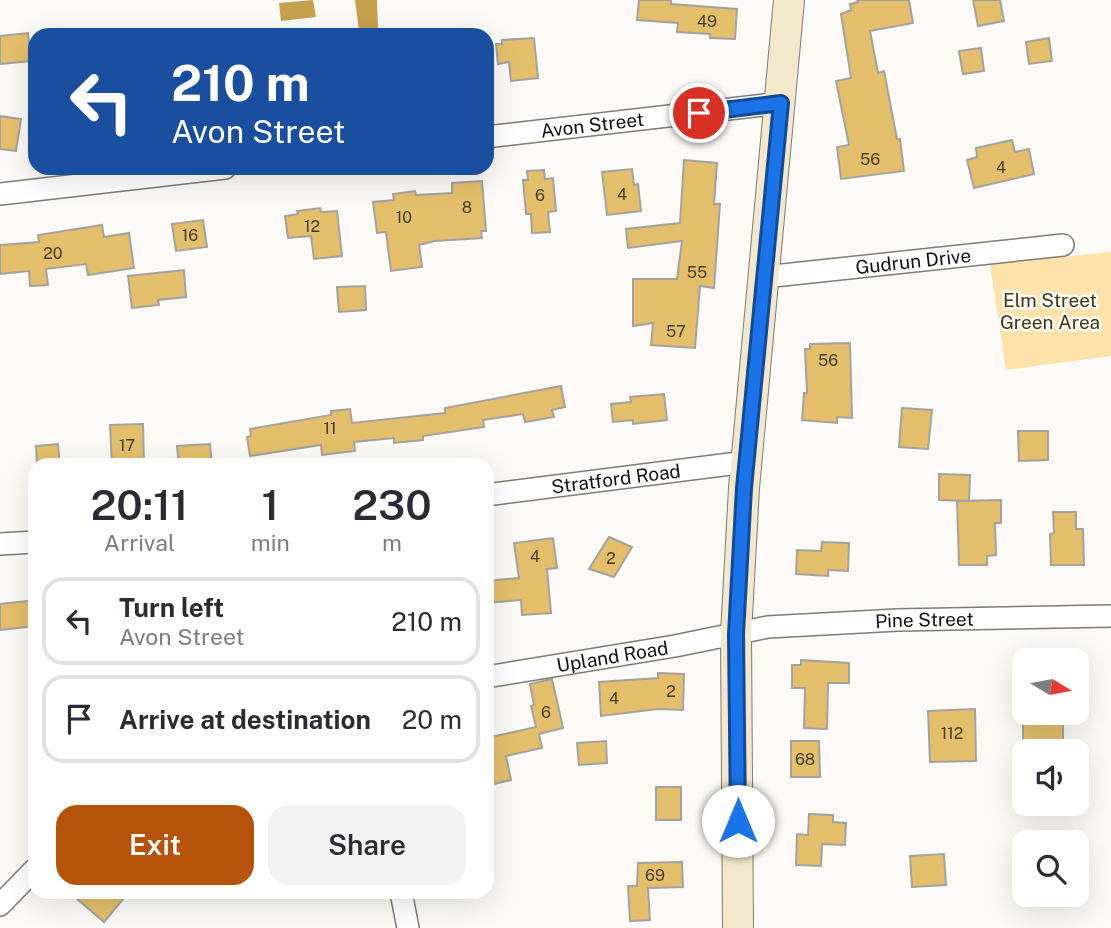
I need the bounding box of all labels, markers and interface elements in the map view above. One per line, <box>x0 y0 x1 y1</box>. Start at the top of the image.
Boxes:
house number: 49 <box>697 12 717 31</box>
text: 210 m <box>171 54 310 112</box>
icon: left <box>56 56 147 147</box>
pin <box>669 83 729 143</box>
icon: arrive <box>680 94 718 132</box>
street label: Avon Street <box>540 108 645 142</box>
text: Avon Street <box>171 113 345 150</box>
house number: 56 <box>860 150 880 169</box>
house number: 4 <box>996 158 1006 177</box>
house number: 4 <box>617 185 627 204</box>
house number: 6 <box>535 186 545 205</box>
house number: 8 <box>462 198 472 217</box>
house number: 10 <box>396 208 412 227</box>
house number: 12 <box>304 217 320 236</box>
house number: 16 <box>182 226 198 245</box>
house number: 20 <box>43 244 63 263</box>
street label: Gudrun Drive <box>854 244 972 278</box>
house number: 55 <box>687 263 707 282</box>
park label: Elm Street Green Area <box>1000 289 1100 333</box>
house number: 57 <box>666 322 686 341</box>
house number: 56 <box>818 351 838 370</box>
house number: 11 <box>323 419 337 438</box>
house number: 17 <box>119 436 135 455</box>
street label: Stratford Road <box>550 459 682 498</box>
text: 20:11 <box>90 480 188 529</box>
text: 1 <box>261 480 279 529</box>
text: 230 <box>352 480 432 529</box>
text: Arrival <box>104 529 175 556</box>
text: min <box>251 529 290 556</box>
text: m <box>382 529 402 556</box>
house number: 4 <box>530 547 540 566</box>
house number: 2 <box>606 549 616 568</box>
text: Turn left <box>119 592 224 623</box>
icon: left <box>60 602 98 640</box>
text: 210 m <box>391 606 462 637</box>
street label: Pine Street <box>874 608 974 632</box>
text: Avon Street <box>119 623 244 650</box>
street label: Upland Road <box>555 636 670 676</box>
north arrow <box>1012 648 1088 724</box>
map controls <box>1012 648 1089 907</box>
house number: 2 <box>666 682 676 701</box>
house number: 4 <box>609 689 619 708</box>
icon: arrive <box>60 700 98 738</box>
house number: 6 <box>541 703 551 722</box>
text: Arrive at destination <box>119 704 371 735</box>
text: 20 m <box>402 704 462 735</box>
house number: 112 <box>941 724 963 743</box>
button: sound <box>1012 739 1089 816</box>
house number: 68 <box>795 750 815 769</box>
position arrow <box>701 784 775 858</box>
button: Exit <box>56 805 254 885</box>
button: Share <box>268 805 466 885</box>
button: search <box>1012 830 1089 907</box>
house number: 69 <box>645 866 665 885</box>

